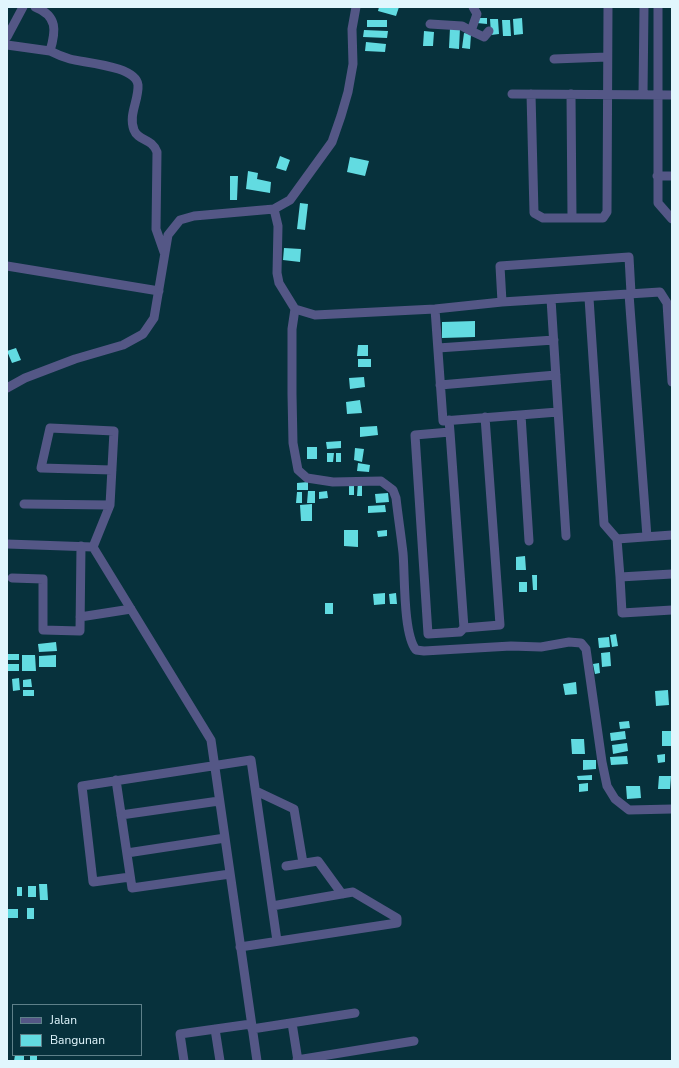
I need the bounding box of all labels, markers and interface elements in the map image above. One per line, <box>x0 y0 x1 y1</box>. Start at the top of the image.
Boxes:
legend <box>12 1004 142 1056</box>
text: Jalan <box>50 1012 77 1028</box>
text: Bangunan <box>50 1032 105 1048</box>

